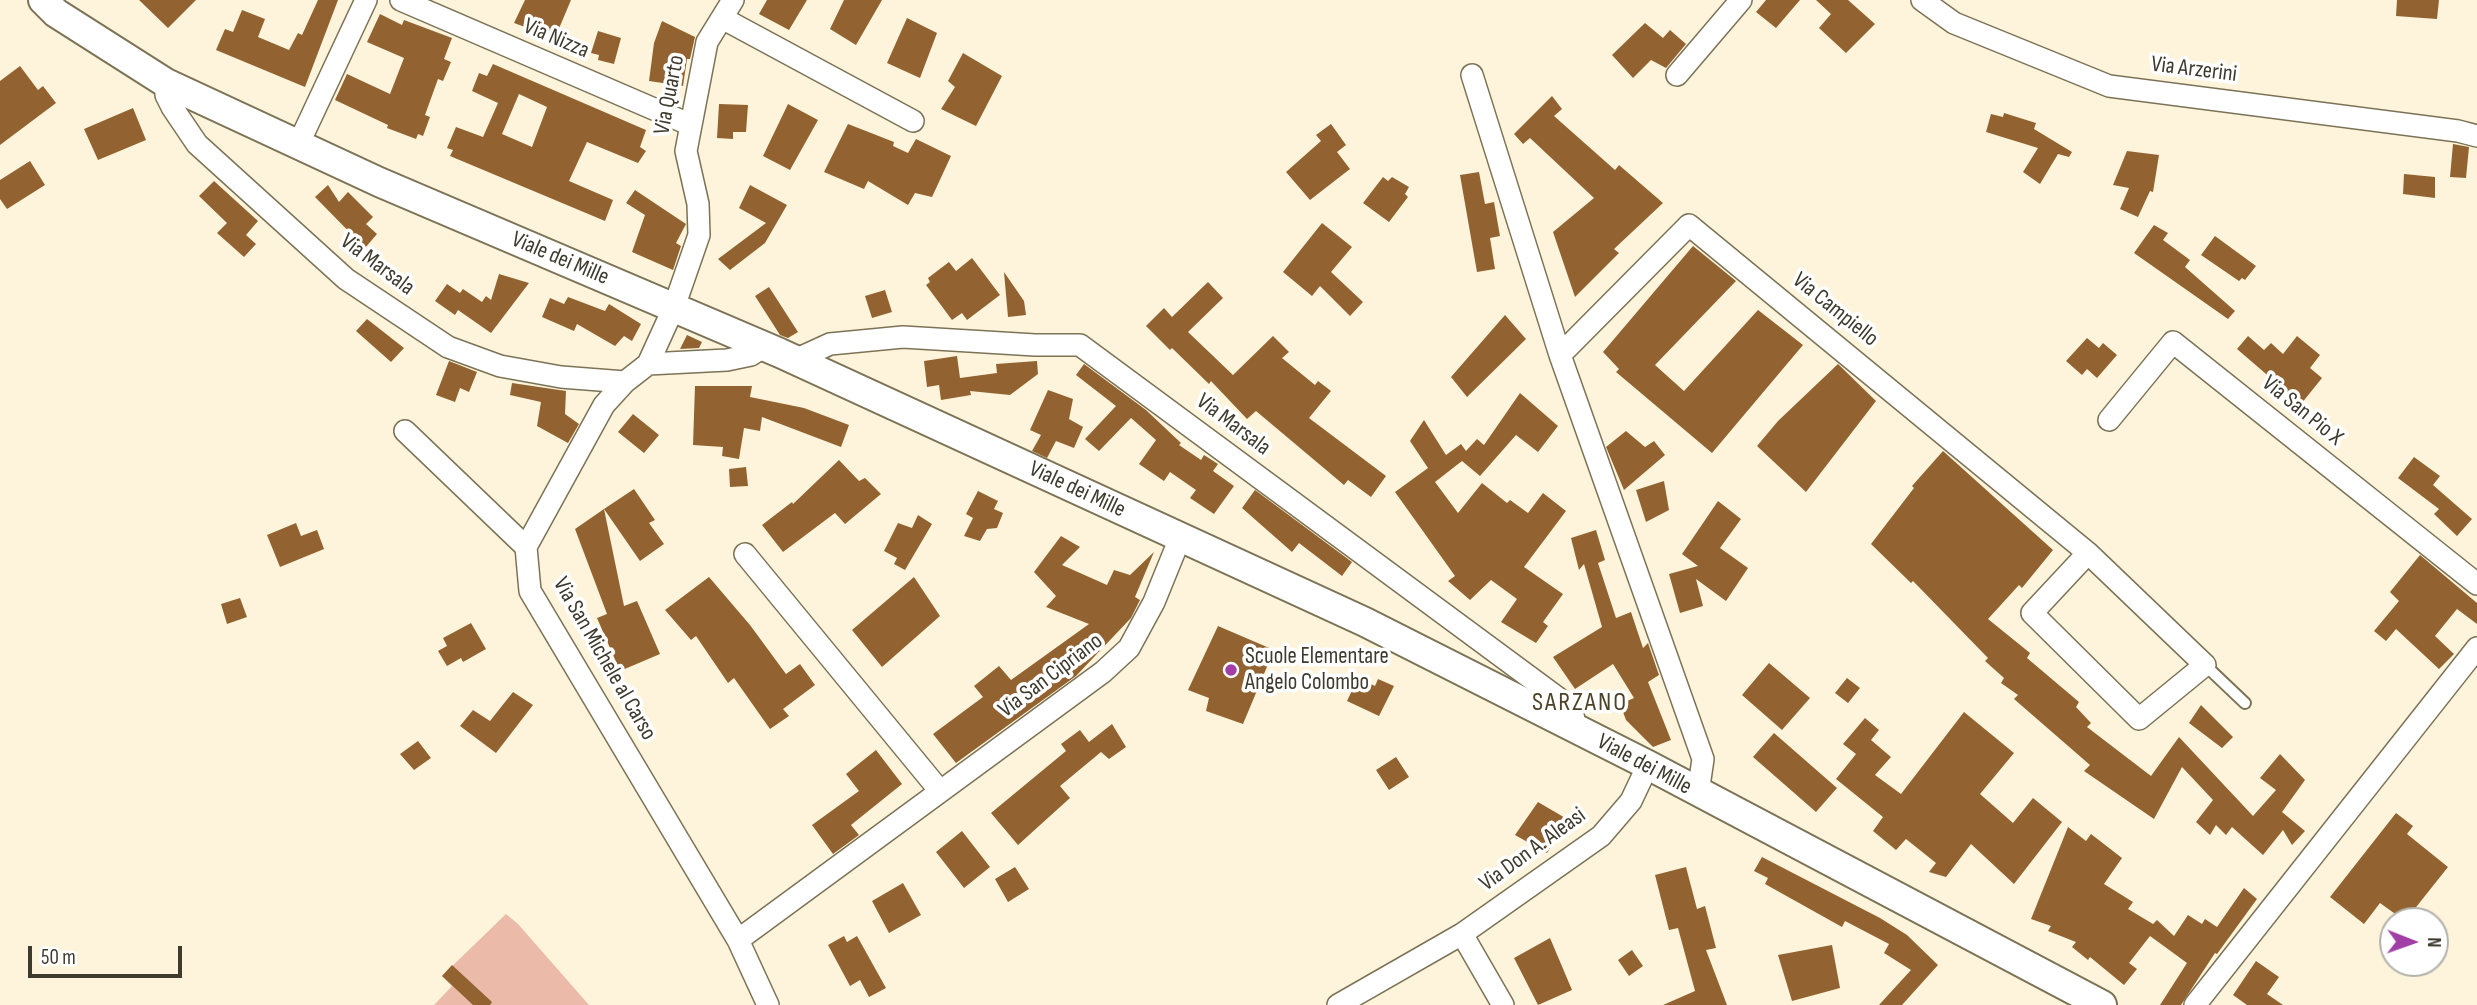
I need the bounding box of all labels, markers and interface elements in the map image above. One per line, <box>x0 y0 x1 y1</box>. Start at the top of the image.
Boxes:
street label: Via Nizza <box>519 13 593 65</box>
street label: Via Arzerini <box>2150 51 2238 89</box>
street label: Via Quarto <box>649 53 691 137</box>
street label: Viale dei Mille <box>507 226 613 292</box>
street label: Via Marsala <box>334 228 420 302</box>
street label: Via Campiello <box>1786 267 1884 353</box>
street label: Via San Pio X <box>2256 370 2348 452</box>
street label: Via Marsala <box>1190 388 1276 462</box>
street label: Viale dei Mille <box>1024 456 1130 524</box>
street label: Via San Michele al Carso <box>546 573 662 745</box>
street label: Via San Cipriano <box>993 628 1109 724</box>
place label: Scuole Elementare Angelo Colombo <box>1245 643 1389 697</box>
marker: Scuole Elementare Angelo Colombo <box>1223 662 1239 678</box>
district label: SARZANO <box>1533 687 1627 719</box>
street label: Viale dei Mille <box>1592 729 1696 801</box>
street label: Via Don A. Aleasi <box>1474 802 1592 898</box>
north arrow <box>2379 907 2449 977</box>
scale bar <box>32 932 186 976</box>
text: N <box>2422 937 2445 948</box>
text: 50 m <box>41 945 76 970</box>

